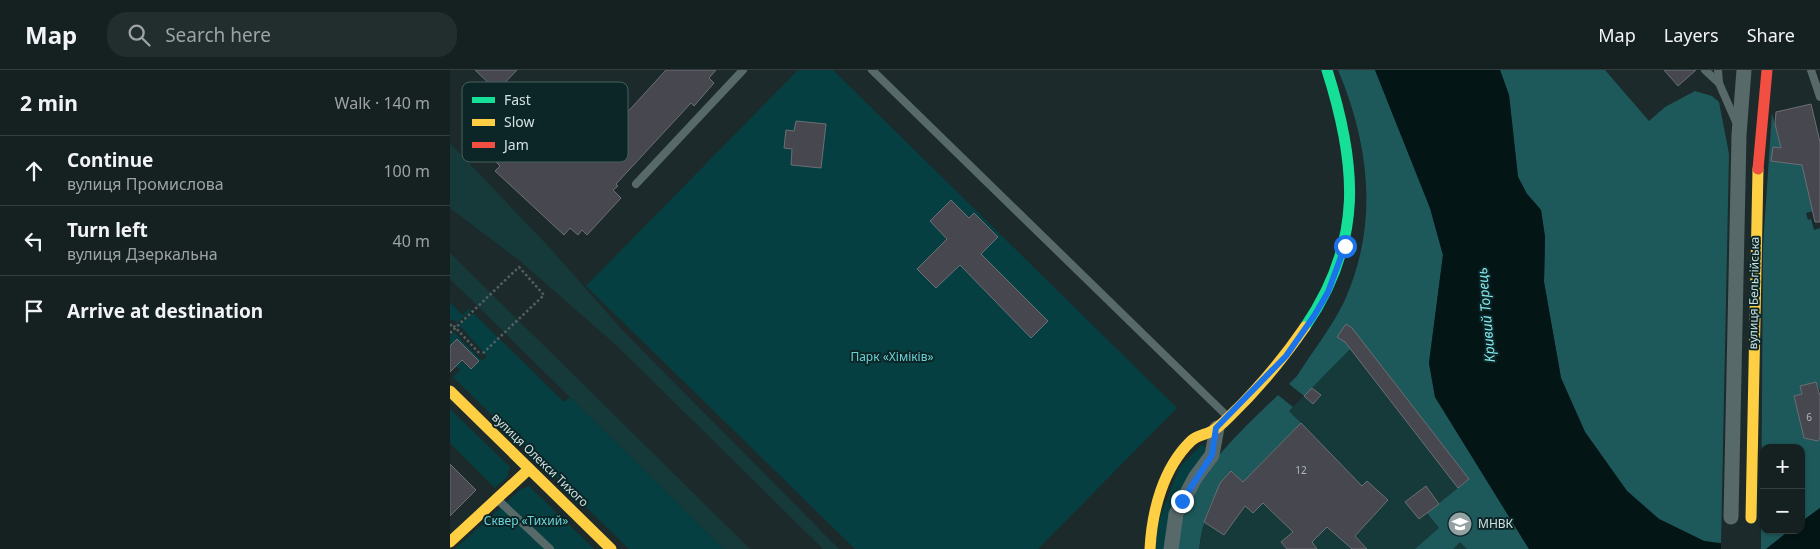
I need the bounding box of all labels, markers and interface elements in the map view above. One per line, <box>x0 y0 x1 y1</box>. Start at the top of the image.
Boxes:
search box <box>107 12 457 57</box>
text: Map <box>25 18 77 51</box>
icon: search <box>125 21 153 49</box>
text: Search here <box>165 22 271 48</box>
text: Map <box>1598 23 1636 47</box>
text: Layers <box>1664 23 1719 47</box>
text: Share <box>1747 23 1795 47</box>
legend <box>462 82 628 162</box>
text: 2 min <box>20 89 78 117</box>
text: Fast <box>504 90 531 109</box>
text: Walk · 140 m <box>335 92 430 114</box>
text: Slow <box>504 112 535 131</box>
text: Jam <box>502 135 529 154</box>
text: Continue <box>67 147 153 173</box>
icon: ahead <box>20 157 48 185</box>
text: 100 m <box>383 160 430 182</box>
text: вулиця Промислова <box>67 173 224 195</box>
text: Turn left <box>67 217 148 243</box>
icon: left <box>20 227 48 255</box>
text: 40 m <box>393 230 430 252</box>
route start <box>1334 235 1357 258</box>
street label: вулиця Бельгійська <box>1744 237 1763 349</box>
text: вулиця Дзеркальна <box>67 243 218 265</box>
water label: Кривий Торець <box>1472 267 1499 363</box>
icon: arrive <box>20 297 48 325</box>
text: Arrive at destination <box>67 298 263 324</box>
park label: Парк «Хіміків» <box>850 348 934 365</box>
street label: вулиця Олекси Тихого <box>488 409 592 510</box>
house number: 6 <box>1806 410 1812 424</box>
map controls <box>1760 444 1805 534</box>
button: + <box>1760 444 1805 489</box>
house number: 12 <box>1295 463 1307 477</box>
button: − <box>1760 489 1805 534</box>
route end <box>1171 490 1194 513</box>
school or university icon: МНВК <box>1447 511 1473 537</box>
park label: Сквер «Тихий» <box>484 512 568 529</box>
place label: МНВК <box>1478 515 1514 532</box>

